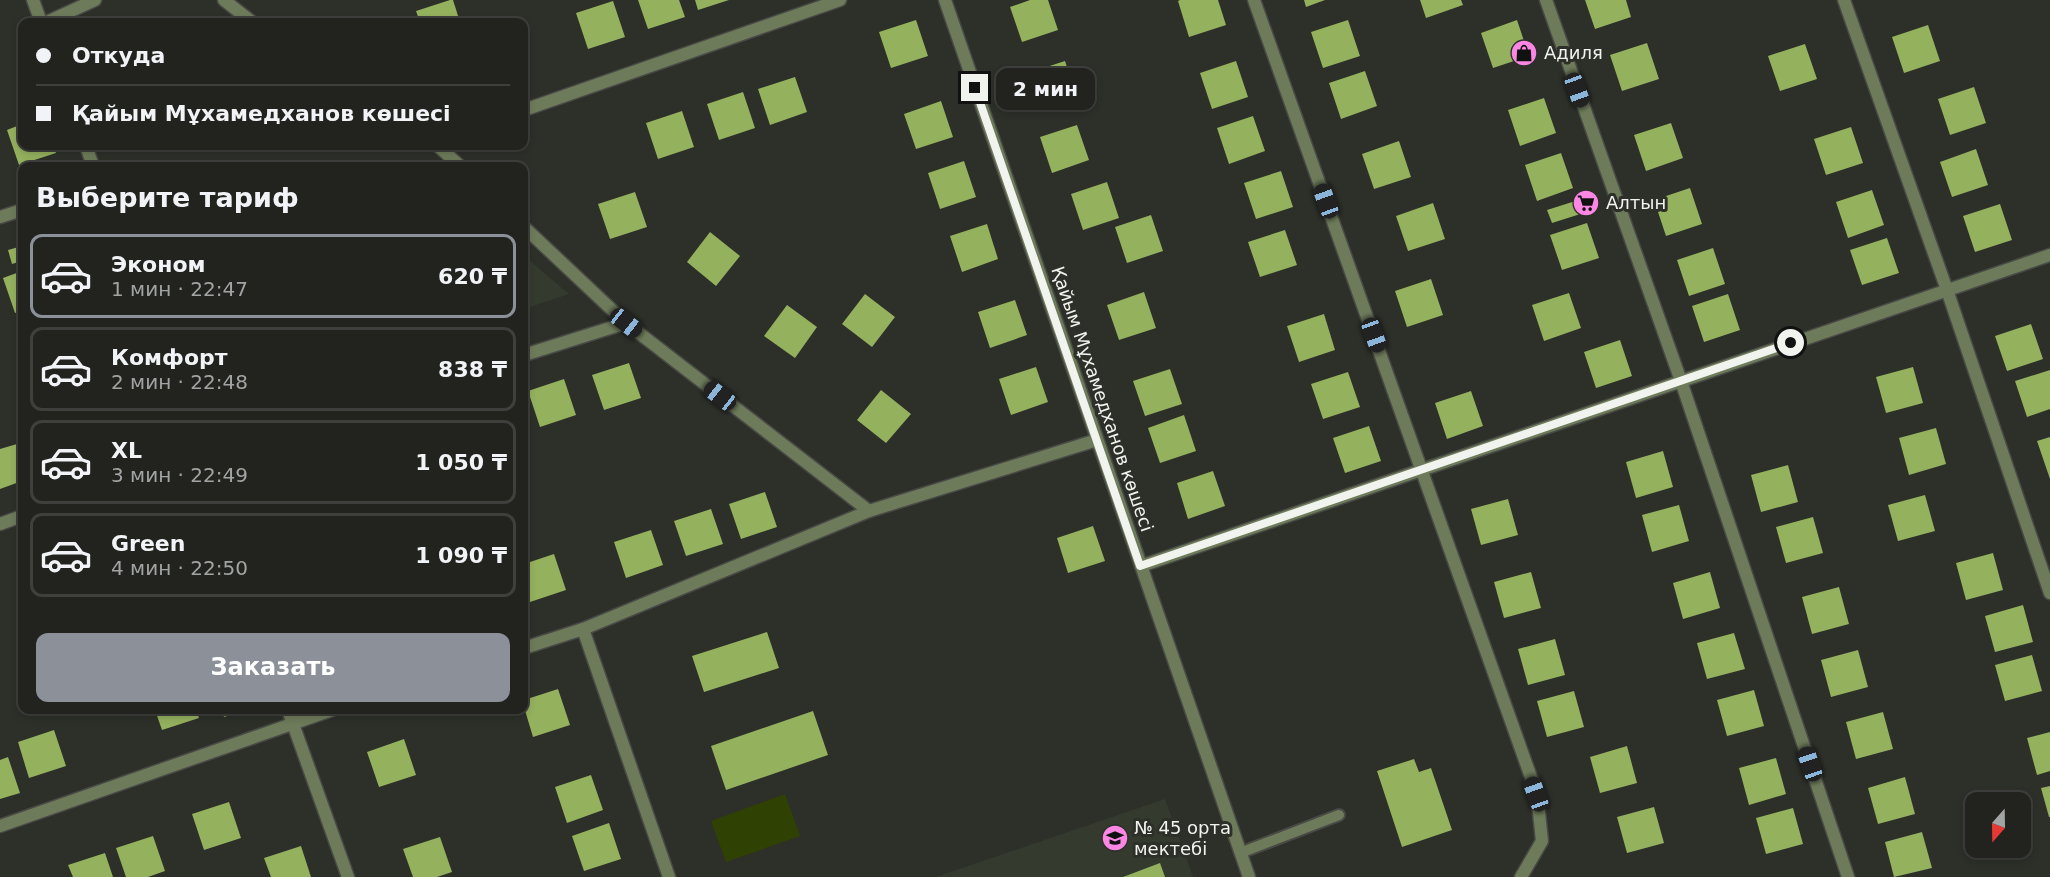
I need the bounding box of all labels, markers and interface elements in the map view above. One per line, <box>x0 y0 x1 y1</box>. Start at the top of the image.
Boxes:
shop icon: Адиля <box>1509 38 1539 68</box>
place label: Адиля <box>1544 42 1603 63</box>
text: Откуда <box>72 43 165 68</box>
callout: 2 мин <box>996 67 1095 109</box>
car <box>1562 70 1592 110</box>
route end <box>961 74 988 101</box>
text: 2 мин <box>1013 77 1078 101</box>
text: Қайым Мұхамедханов көшесі <box>72 101 451 126</box>
car <box>1311 181 1341 221</box>
text: Выберите тариф <box>36 182 299 213</box>
supermarket icon: Алтын <box>1571 188 1601 218</box>
place label: Алтын <box>1606 192 1666 213</box>
icon: car <box>39 249 93 303</box>
text: Эконом <box>111 252 206 277</box>
street label: Қайым Мұхамедханов көшесі <box>1047 263 1158 534</box>
text: 620 ₸ <box>438 264 507 289</box>
text: 1 мин · 22:47 <box>111 277 248 301</box>
car <box>606 305 646 341</box>
car <box>1359 315 1389 355</box>
route start <box>1777 329 1804 356</box>
icon: car <box>39 342 93 396</box>
text: Комфорт <box>111 345 228 370</box>
text: 838 ₸ <box>438 357 507 382</box>
text: 2 мин · 22:48 <box>111 370 248 394</box>
car <box>700 378 740 414</box>
icon: car <box>39 435 93 489</box>
text: XL <box>111 438 142 463</box>
text: 1 050 ₸ <box>415 450 507 475</box>
text: 3 мин · 22:49 <box>111 463 248 487</box>
icon: car <box>39 528 93 582</box>
text: Green <box>111 531 185 556</box>
text: 1 090 ₸ <box>415 543 507 568</box>
text: 4 мин · 22:50 <box>111 556 248 580</box>
button: Заказать <box>36 633 510 702</box>
car <box>1796 744 1824 784</box>
car <box>1521 774 1551 814</box>
north arrow <box>1965 792 2031 858</box>
map controls <box>1965 792 2031 858</box>
place label: № 45 орта мектебі <box>1134 817 1231 859</box>
school or university icon: № 45 орта мектебі <box>1100 823 1130 853</box>

